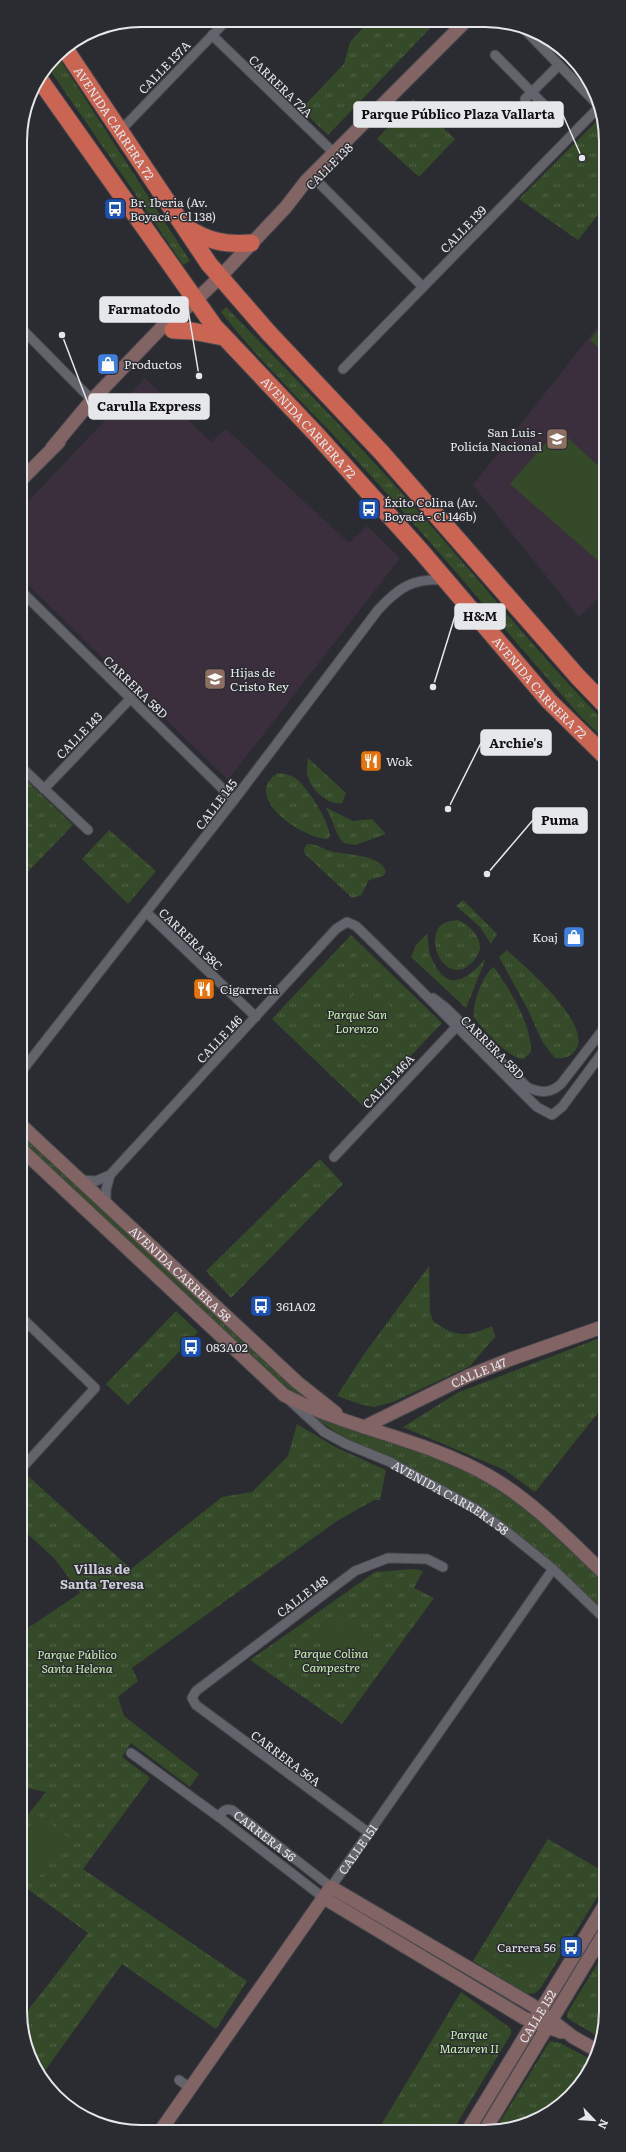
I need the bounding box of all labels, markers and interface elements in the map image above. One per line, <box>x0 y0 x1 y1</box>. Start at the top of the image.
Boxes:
street label: CALLE 137A <box>134 36 194 98</box>
street label: CARRERA 72A <box>245 51 317 121</box>
street label: AVENIDA CARRERA 72 <box>70 63 159 183</box>
callout: Parque Público Plaza Vallarta <box>354 102 563 127</box>
text: Parque Público Plaza Vallarta <box>361 104 555 123</box>
street label: CALLE 138 <box>301 138 357 194</box>
place label: Br. Iberia (Av. Boyacá - Cl 138) <box>130 193 216 225</box>
bus stop icon: Br. Iberia (Av. Boyacá - Cl 138) <box>102 196 128 222</box>
street label: CALLE 139 <box>436 201 490 257</box>
callout: Farmatodo <box>100 297 188 322</box>
text: Farmatodo <box>108 299 180 318</box>
shop icon: Productos <box>95 351 121 377</box>
place label: Productos <box>124 355 182 373</box>
street label: AVENIDA CARRERA 72 <box>257 372 361 482</box>
callout: Carulla Express <box>89 394 209 419</box>
text: Carulla Express <box>97 396 201 415</box>
place label: San Luis - Policía Nacional <box>450 423 542 455</box>
school or university icon: San Luis - Policía Nacional <box>544 426 570 452</box>
place label: Éxito Colina (Av. Boyacá - Cl 146b) <box>384 493 478 525</box>
bus stop icon: Éxito Colina (Av. Boyacá - Cl 146b) <box>356 496 382 522</box>
callout: H&M <box>455 604 505 629</box>
text: H&M <box>463 606 497 625</box>
street label: AVENIDA CARRERA 72 <box>488 632 591 743</box>
street label: CARRERA 58D <box>100 651 172 723</box>
place label: Hijas de Cristo Rey <box>230 663 289 695</box>
school or university icon: Hijas de Cristo Rey <box>202 666 228 692</box>
street label: CALLE 143 <box>52 707 106 763</box>
callout: Archie's <box>481 730 551 755</box>
text: Archie's <box>489 733 543 752</box>
restaurant icon: Wok <box>358 748 384 774</box>
place label: Wok <box>386 752 413 770</box>
street label: CALLE 145 <box>191 775 241 833</box>
callout: Puma <box>533 808 587 833</box>
text: Puma <box>541 810 579 829</box>
street label: CARRERA 58C <box>155 904 227 974</box>
shop icon: Koaj <box>561 924 587 950</box>
place label: Koaj <box>532 928 558 946</box>
restaurant icon: Cigarreria <box>191 976 217 1002</box>
place label: Cigarreria <box>220 980 279 998</box>
park label: Parque San Lorenzo <box>327 1005 387 1037</box>
street label: CALLE 146 <box>192 1011 246 1067</box>
street label: CARRERA 58D <box>457 1011 529 1083</box>
street label: CALLE 146A <box>358 1050 418 1112</box>
street label: AVENIDA CARRERA 58 <box>126 1221 236 1326</box>
bus stop icon: 361A02 <box>248 1293 274 1319</box>
place label: 361A02 <box>276 1297 316 1315</box>
bus stop icon: 083A02 <box>178 1334 204 1360</box>
place label: 083A02 <box>206 1338 248 1356</box>
street label: CALLE 147 <box>448 1353 509 1392</box>
street label: AVENIDA CARRERA 58 <box>388 1456 513 1539</box>
district label: Villas de Santa Teresa <box>60 1559 144 1593</box>
street label: CALLE 148 <box>273 1571 332 1621</box>
park label: Parque Colina Campestre <box>294 1644 369 1676</box>
park label: Parque Público Santa Helena <box>37 1645 117 1677</box>
street label: CARRERA 56A <box>247 1726 325 1790</box>
street label: CARRERA 56 <box>230 1806 300 1866</box>
street label: CALLE 151 <box>333 1820 382 1878</box>
bus stop icon: Carrera 56 <box>558 1934 584 1960</box>
place label: Carrera 56 <box>497 1938 557 1956</box>
street label: CALLE 152 <box>514 1986 560 2046</box>
park label: Parque Mazuren II <box>439 2025 499 2057</box>
north arrow <box>574 2100 614 2140</box>
text: N <box>595 2117 613 2132</box>

